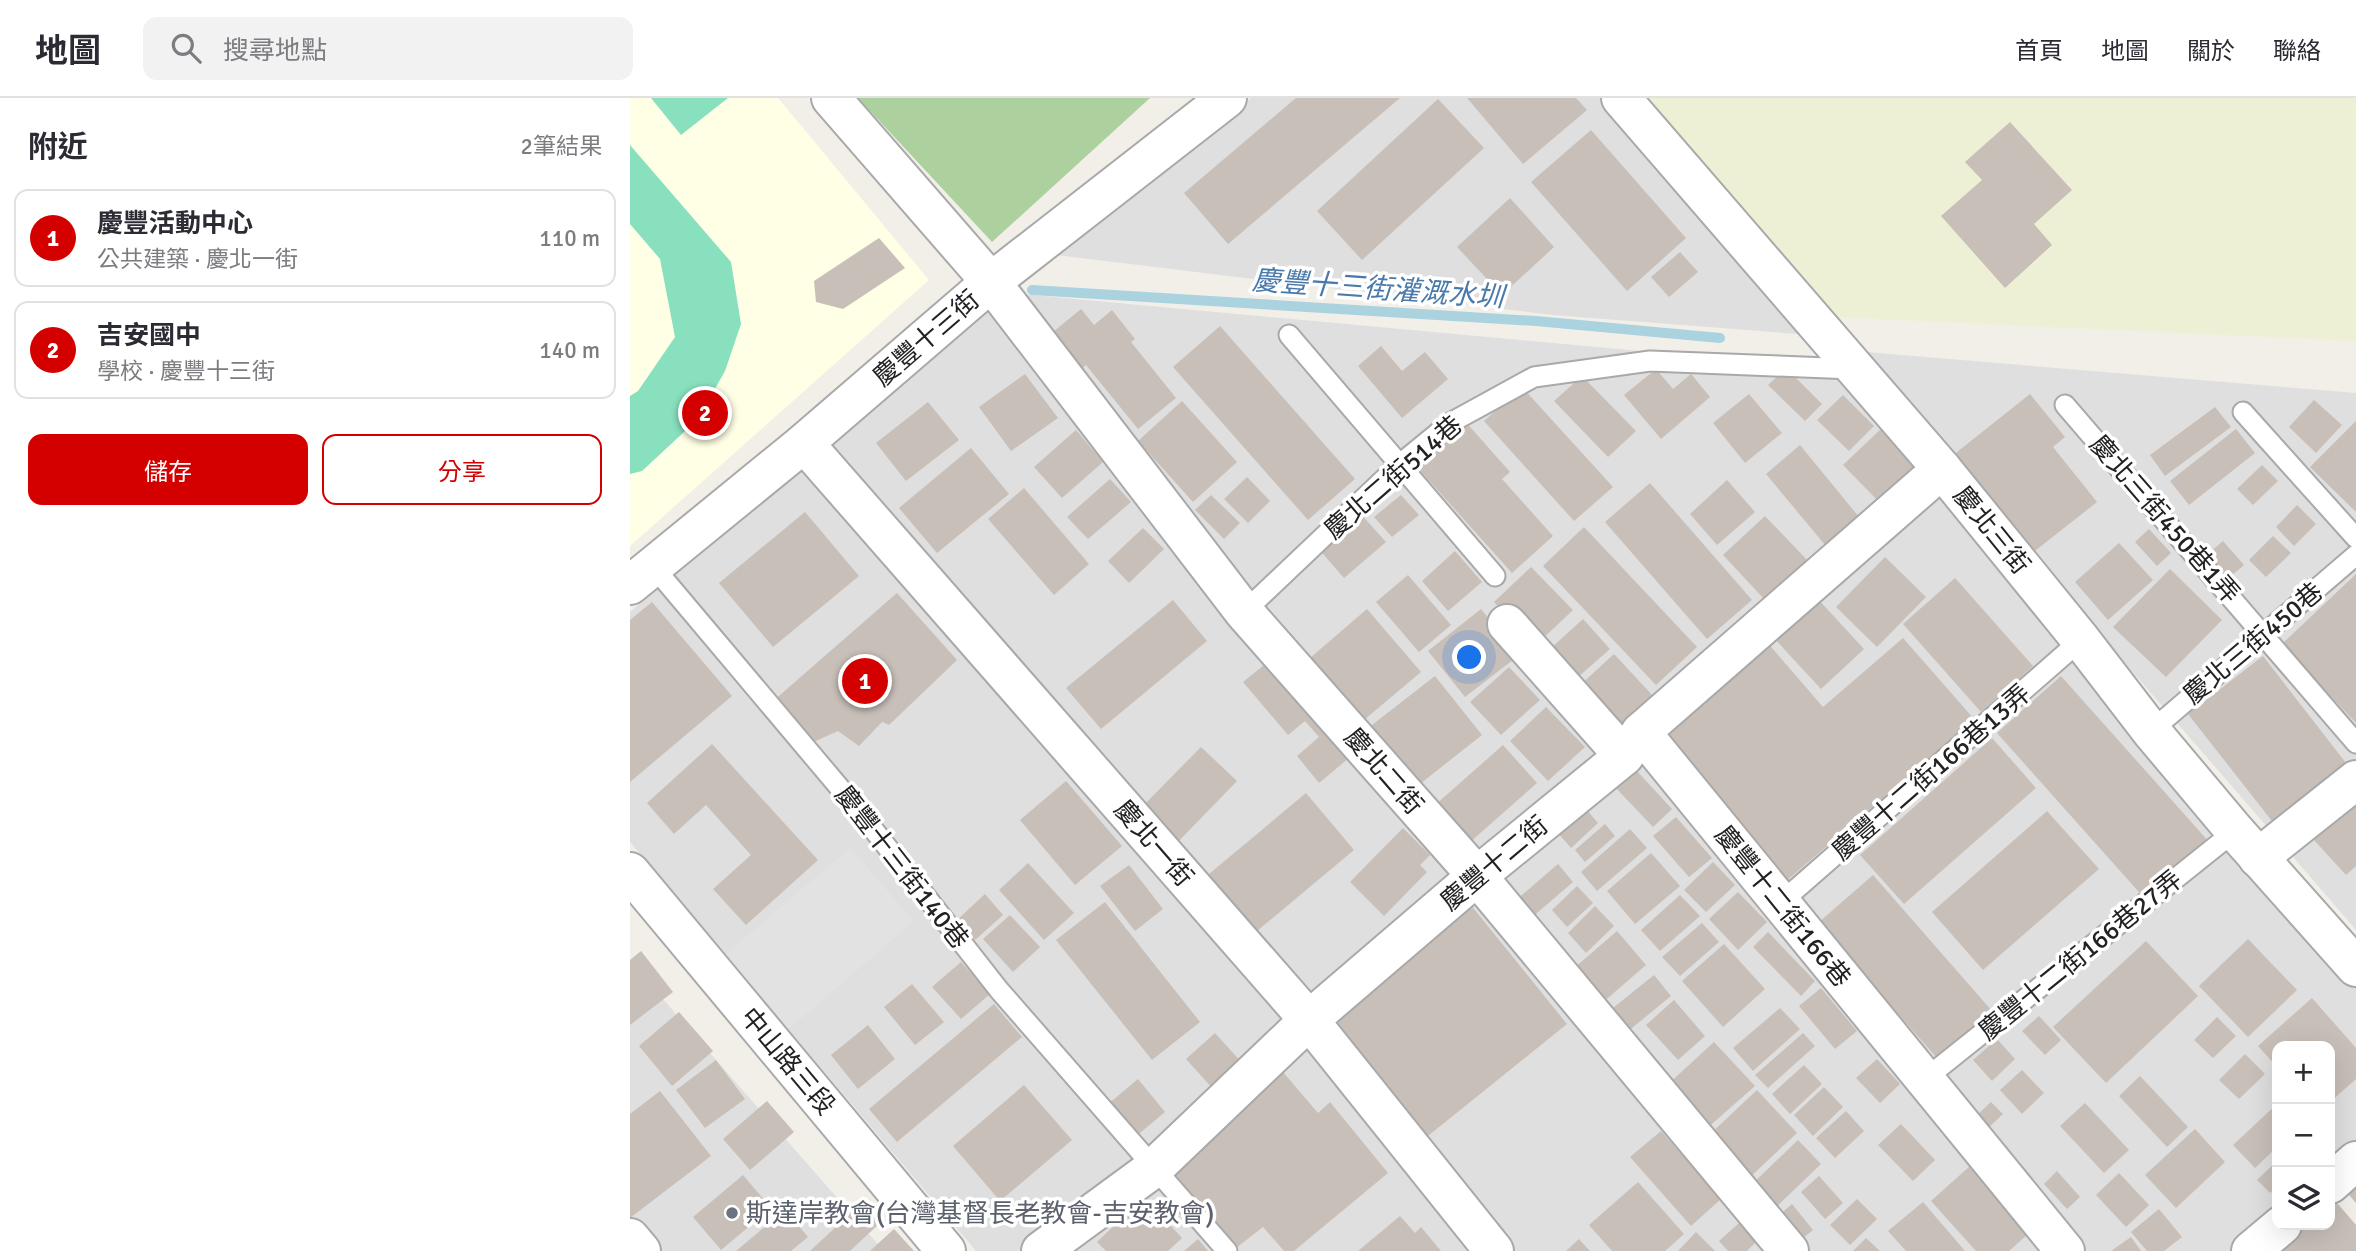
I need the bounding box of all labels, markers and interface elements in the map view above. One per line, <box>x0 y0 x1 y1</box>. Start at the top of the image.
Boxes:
search box <box>143 17 633 80</box>
icon: search <box>167 29 205 67</box>
text: 地圖 <box>35 31 101 72</box>
text: 搜尋地點 <box>223 35 327 67</box>
text: 首頁 <box>2015 36 2063 66</box>
text: 地圖 <box>2101 36 2149 66</box>
text: 關於 <box>2187 36 2235 66</box>
text: 聯絡 <box>2273 36 2321 66</box>
text: 附近 <box>28 129 88 166</box>
text: 2筆結果 <box>521 132 602 161</box>
text: 慶豐活動中心 <box>97 208 253 240</box>
text: 1 <box>47 224 59 253</box>
text: 110 m <box>539 224 600 253</box>
text: 公共建築 · 慶北一街 <box>97 245 298 274</box>
water label: 慶豐十三街灌溉水圳 <box>1251 263 1509 315</box>
street label: 慶豐十三街 <box>867 284 986 393</box>
text: 吉安國中 <box>97 320 201 352</box>
text: 2 <box>47 336 59 365</box>
text: 140 m <box>539 336 600 365</box>
text: 學校 · 慶豐十三街 <box>97 357 275 386</box>
pin: 2 <box>682 387 728 439</box>
street label: 慶北二街514巷 <box>1318 409 1469 546</box>
street label: 慶北三街450巷1弄 <box>2083 429 2246 610</box>
button: 儲存 <box>28 434 308 505</box>
button: 分享 <box>322 434 602 505</box>
street label: 慶北三街 <box>1946 480 2036 581</box>
street label: 慶北三街450巷 <box>2177 576 2330 711</box>
your location <box>1452 640 1486 674</box>
pin: 1 <box>842 655 888 707</box>
street label: 慶豐十二街166巷13弄 <box>1826 678 2037 868</box>
street label: 慶北二街 <box>1337 722 1429 821</box>
street label: 慶豐十三街140巷 <box>828 780 975 956</box>
street label: 慶北一街 <box>1107 794 1199 893</box>
street label: 慶豐十二街 <box>1435 810 1555 918</box>
street label: 慶豐十二街166巷 <box>1707 820 1857 994</box>
street label: 慶豐十二街166巷27弄 <box>1973 864 2189 1048</box>
street label: 中山路三段 <box>733 1002 841 1122</box>
map controls <box>2272 1041 2335 1230</box>
button: + <box>2272 1041 2335 1104</box>
button: − <box>2272 1104 2335 1167</box>
button: layers <box>2272 1167 2335 1230</box>
place label: 斯達岸教會(台灣基督長老教會-吉安教會) <box>746 1198 1214 1230</box>
marker: 斯達岸教會(台灣基督長老教會-吉安教會) <box>724 1205 740 1221</box>

